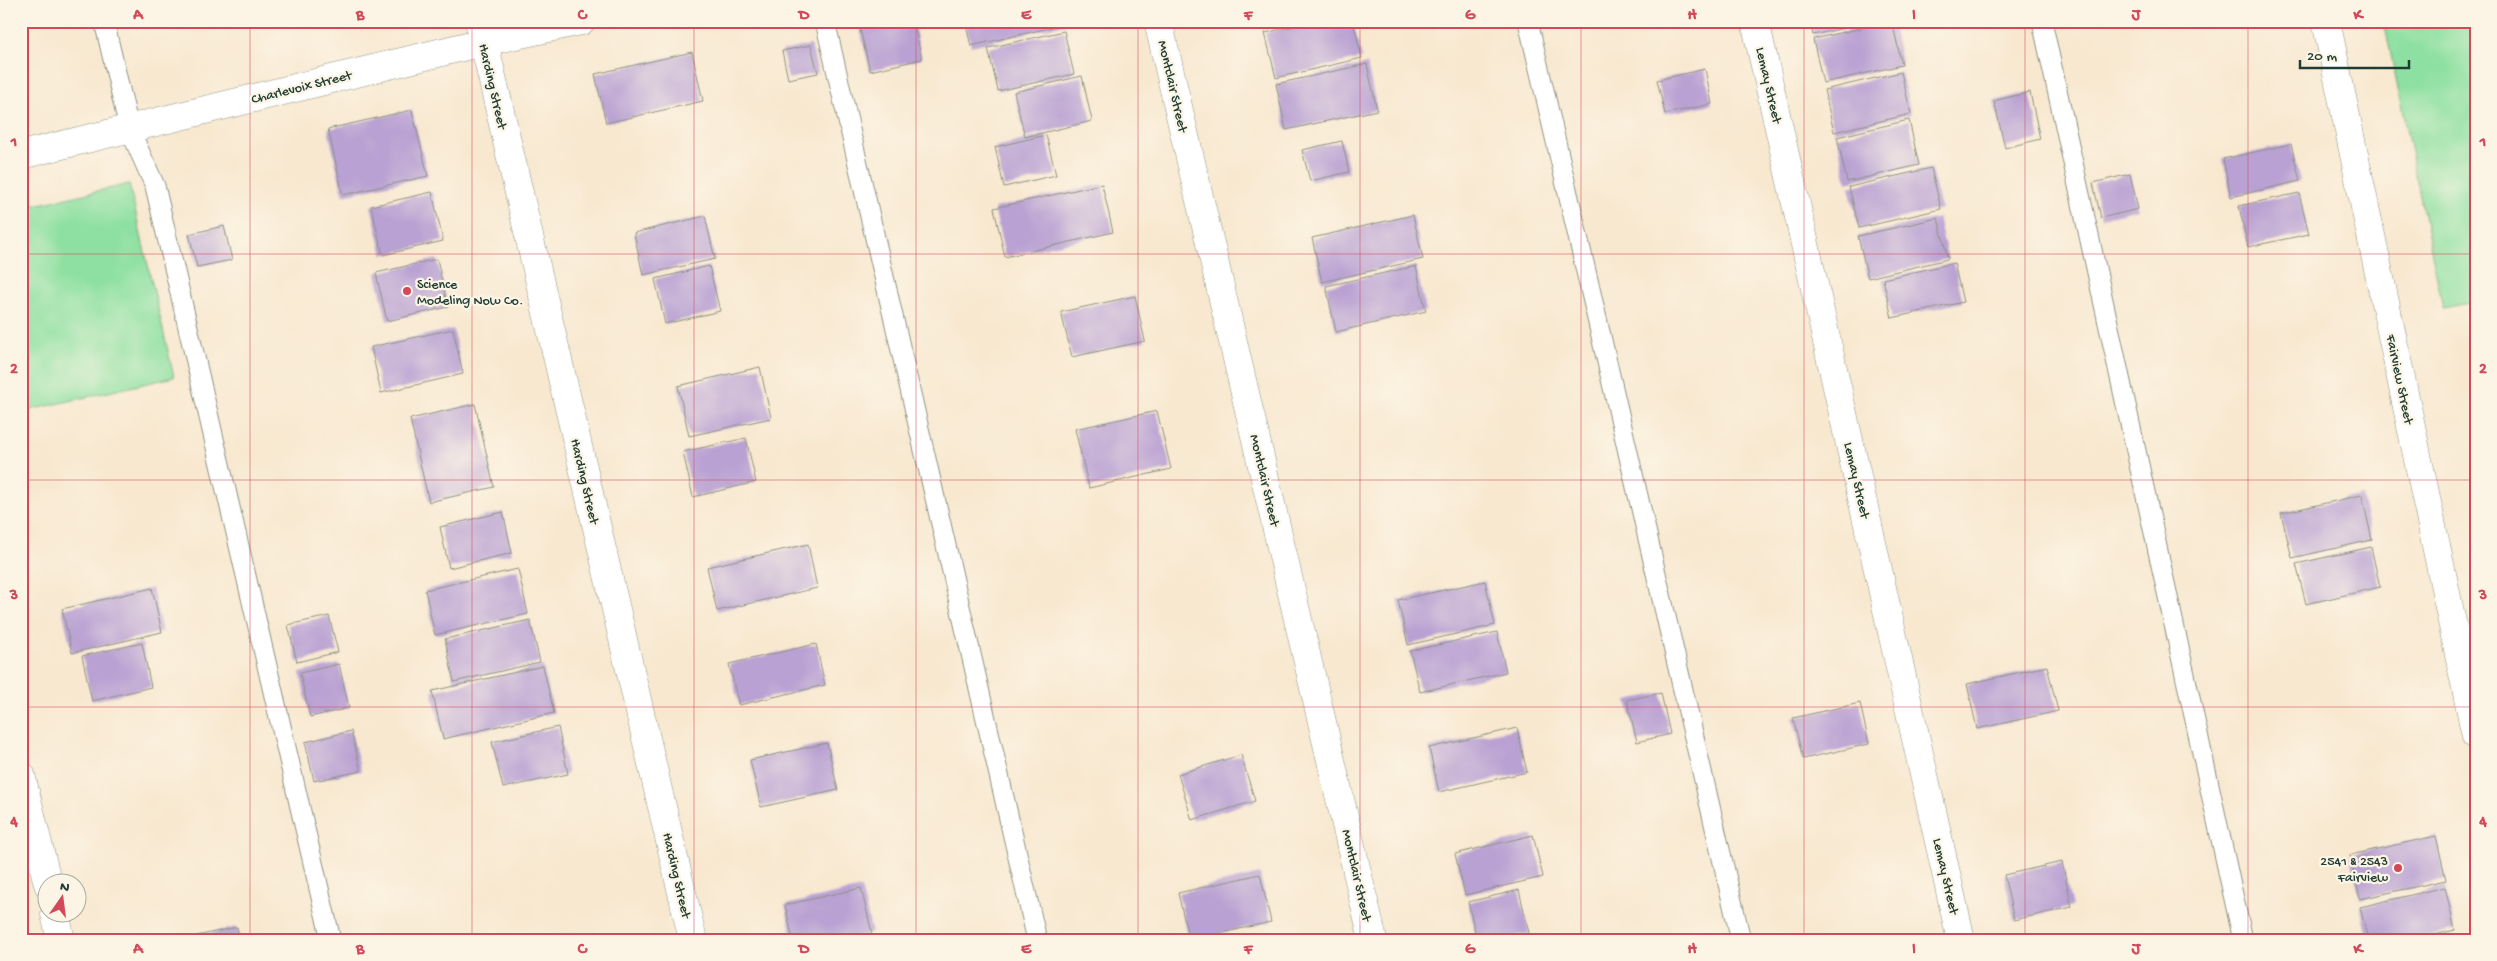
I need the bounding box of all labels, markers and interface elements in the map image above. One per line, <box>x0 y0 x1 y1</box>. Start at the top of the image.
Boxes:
text: A <box>132 7 144 26</box>
text: B <box>355 7 365 26</box>
text: C <box>577 7 588 26</box>
text: D <box>797 7 810 26</box>
text: E <box>1021 7 1032 26</box>
text: F <box>1243 7 1254 26</box>
text: G <box>1465 7 1476 26</box>
text: H <box>1687 7 1697 26</box>
text: I <box>1912 7 1916 26</box>
text: J <box>2131 7 2142 26</box>
text: K <box>2353 7 2365 26</box>
scale bar <box>2300 38 2408 70</box>
street label: Montclair Street <box>1153 39 1191 135</box>
street label: Harding Street <box>473 42 510 132</box>
street label: Lemay Street <box>1751 46 1785 127</box>
text: 20 m <box>2307 48 2337 66</box>
street label: Charlevoix Street <box>250 67 355 109</box>
text: 1 <box>10 134 17 153</box>
text: 1 <box>2479 134 2486 153</box>
place label: Science Modeling Now Co. <box>417 277 523 310</box>
marker: Science Modeling Now Co. <box>401 285 413 297</box>
street label: Fairview Street <box>2381 332 2417 427</box>
text: 2 <box>10 361 18 380</box>
text: 2 <box>2479 361 2487 380</box>
street label: Montclair Street <box>1245 433 1283 529</box>
street label: Harding Street <box>565 437 602 527</box>
street label: Lemay Street <box>1839 441 1873 522</box>
text: 3 <box>9 587 18 606</box>
text: 3 <box>2478 587 2487 606</box>
text: 4 <box>9 814 18 833</box>
text: 4 <box>2478 814 2487 833</box>
street label: Montclair Street <box>1337 828 1375 924</box>
street label: Harding Street <box>657 831 694 921</box>
street label: Lemay Street <box>1928 837 1962 918</box>
place label: 2541 & 2543 Fairview <box>2320 854 2388 887</box>
marker: 2541 & 2543 Fairview <box>2392 862 2404 874</box>
north arrow <box>38 874 88 924</box>
text: N <box>58 878 71 897</box>
text: A <box>132 941 144 960</box>
text: B <box>355 941 365 960</box>
text: C <box>577 941 588 960</box>
text: D <box>797 941 810 960</box>
text: E <box>1021 941 1032 960</box>
text: F <box>1243 941 1254 960</box>
text: G <box>1465 941 1476 960</box>
text: H <box>1687 941 1697 960</box>
text: I <box>1912 941 1916 960</box>
text: J <box>2131 941 2142 960</box>
text: K <box>2353 941 2365 960</box>

